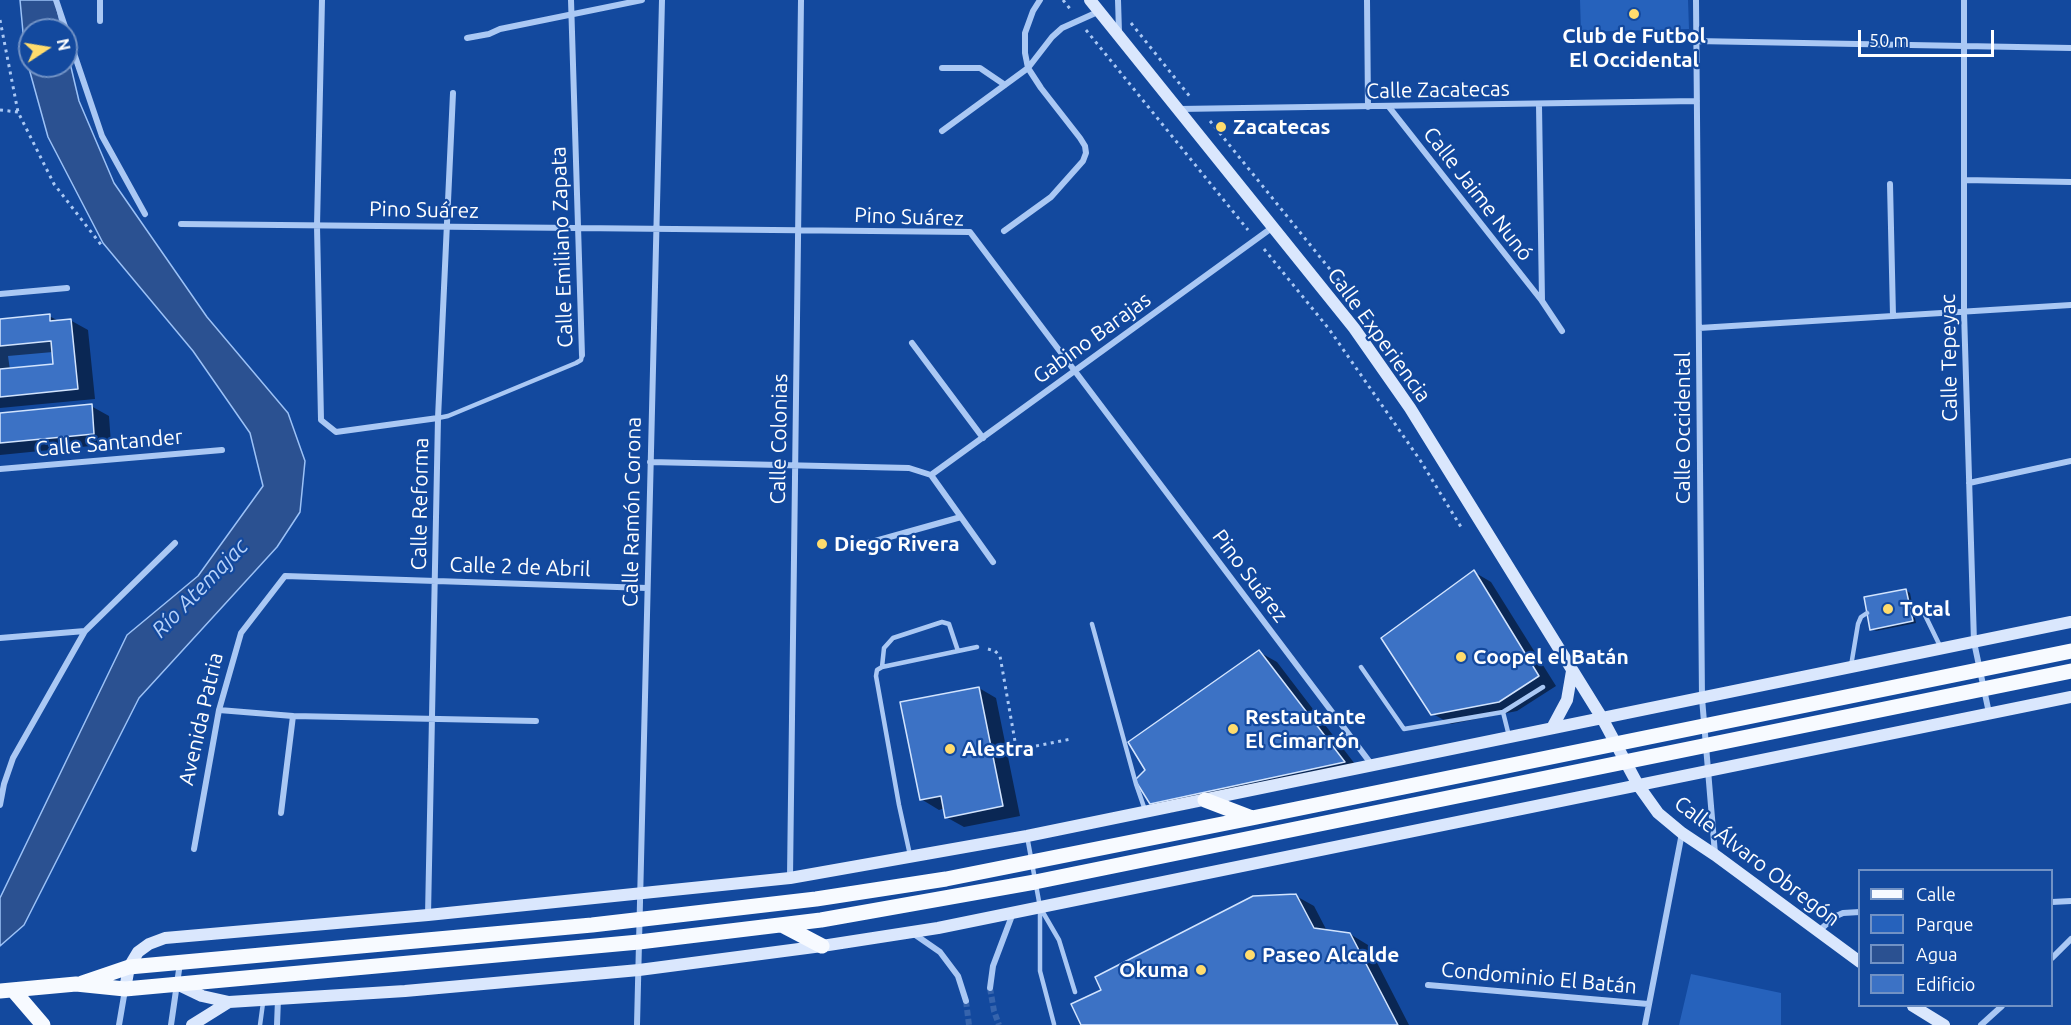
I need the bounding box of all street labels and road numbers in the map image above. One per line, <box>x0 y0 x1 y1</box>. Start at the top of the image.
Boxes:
street label: Calle Zacatecas <box>1366 76 1510 104</box>
street label: Calle Jaime Nunó <box>1418 122 1538 266</box>
street label: Calle Emiliano Zapata <box>546 146 578 348</box>
street label: Pino Suárez <box>369 196 479 224</box>
street label: Pino Suárez <box>854 202 964 232</box>
street label: Calle Experiencia <box>1322 263 1436 407</box>
street label: Gabino Barajas <box>1028 287 1156 389</box>
street label: Calle Tepeyac <box>1935 294 1963 422</box>
street label: Calle Occidental <box>1670 352 1696 504</box>
street label: Calle Colonias <box>765 373 793 505</box>
street label: Calle Ramón Corona <box>618 417 646 607</box>
street label: Calle Santander <box>34 424 184 462</box>
street label: Calle Reforma <box>406 437 434 571</box>
street label: Pino Suárez <box>1207 525 1293 627</box>
street label: Calle 2 de Abril <box>449 552 591 582</box>
street label: Avenida Patria <box>173 650 229 788</box>
street label: Calle Álvaro Obregón <box>1669 791 1845 931</box>
street label: Condominio El Batán <box>1440 957 1638 999</box>

